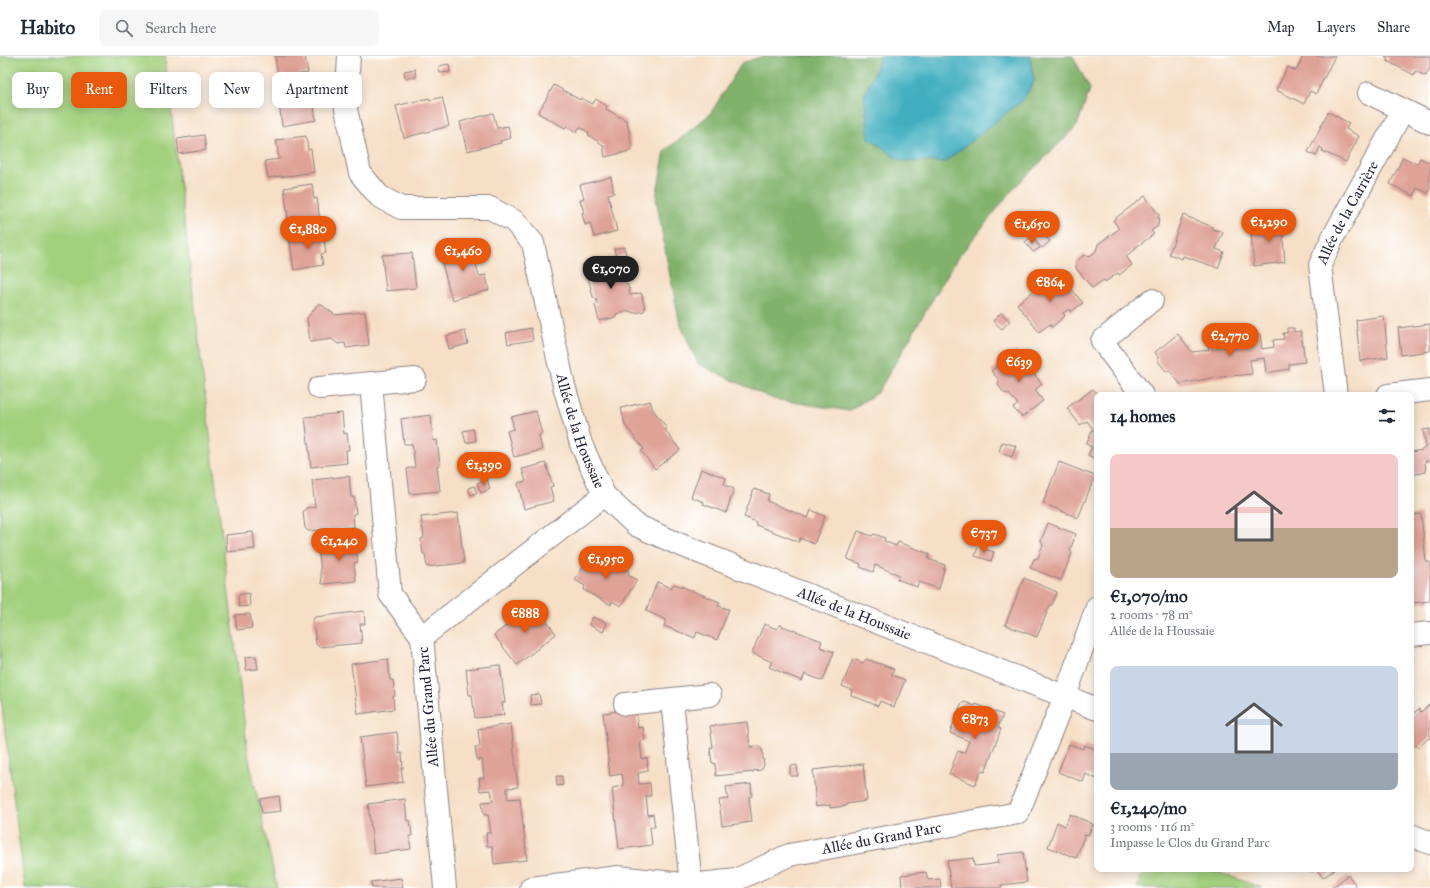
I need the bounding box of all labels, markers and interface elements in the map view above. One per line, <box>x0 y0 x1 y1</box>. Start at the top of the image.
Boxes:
search box <box>99 10 379 46</box>
text: Habito <box>20 16 75 39</box>
icon: search <box>113 17 135 39</box>
text: Search here <box>145 19 216 37</box>
text: Map <box>1267 19 1295 36</box>
text: Layers <box>1317 19 1355 36</box>
text: Share <box>1377 19 1410 36</box>
chip: Buy <box>12 72 63 108</box>
chip: Rent <box>71 72 127 108</box>
chip: Filters <box>135 72 201 108</box>
chip: New <box>209 72 264 108</box>
chip: Apartment <box>272 72 362 108</box>
street label: Allée de la Carrière <box>1312 158 1382 268</box>
pin: €1,290 <box>1236 209 1302 243</box>
pin: €1,650 <box>999 211 1065 245</box>
text: €1,290 <box>1250 214 1288 230</box>
pin: €1,880 <box>275 216 341 250</box>
text: €1,650 <box>1014 216 1050 232</box>
text: €1,880 <box>289 221 327 237</box>
pin: €1,460 <box>430 238 496 272</box>
text: €1,460 <box>444 243 482 259</box>
pin: €1,070 <box>578 256 644 290</box>
text: €1,070 <box>592 261 630 277</box>
pin: €864 <box>1026 269 1074 303</box>
text: €864 <box>1036 274 1064 290</box>
pin: €2,770 <box>1197 323 1263 357</box>
text: €2,770 <box>1211 328 1249 344</box>
pin: €639 <box>995 349 1043 383</box>
text: €639 <box>1006 354 1032 370</box>
street label: Allée de la Houssaie <box>552 371 609 491</box>
icon: filters <box>1376 405 1398 427</box>
text: 14 homes <box>1110 406 1175 427</box>
pin: €1,390 <box>451 452 517 486</box>
text: €1,390 <box>466 457 502 473</box>
icon: home <box>1218 480 1290 552</box>
pin: €737 <box>960 520 1008 554</box>
text: €737 <box>971 525 997 541</box>
pin: €1,240 <box>306 528 372 562</box>
text: €1,240 <box>320 533 358 549</box>
pin: €1,950 <box>573 546 639 580</box>
text: €1,950 <box>588 551 624 567</box>
street label: Allée de la Houssaie <box>794 582 914 644</box>
text: €1,070/mo <box>1110 586 1188 607</box>
pin: €888 <box>501 600 549 634</box>
text: €888 <box>511 605 539 621</box>
text: 2 rooms · 78 m² <box>1110 607 1193 623</box>
text: Allée de la Houssaie <box>1110 623 1214 639</box>
street label: Allée du Grand Parc <box>414 646 442 769</box>
icon: home <box>1218 692 1290 764</box>
pin: €873 <box>951 706 999 740</box>
text: €873 <box>962 711 988 727</box>
text: €1,240/mo <box>1110 798 1187 819</box>
street label: Allée du Grand Parc <box>819 818 943 858</box>
text: 3 rooms · 116 m² <box>1110 819 1195 835</box>
text: Impasse le Clos du Grand Parc <box>1110 835 1270 851</box>

